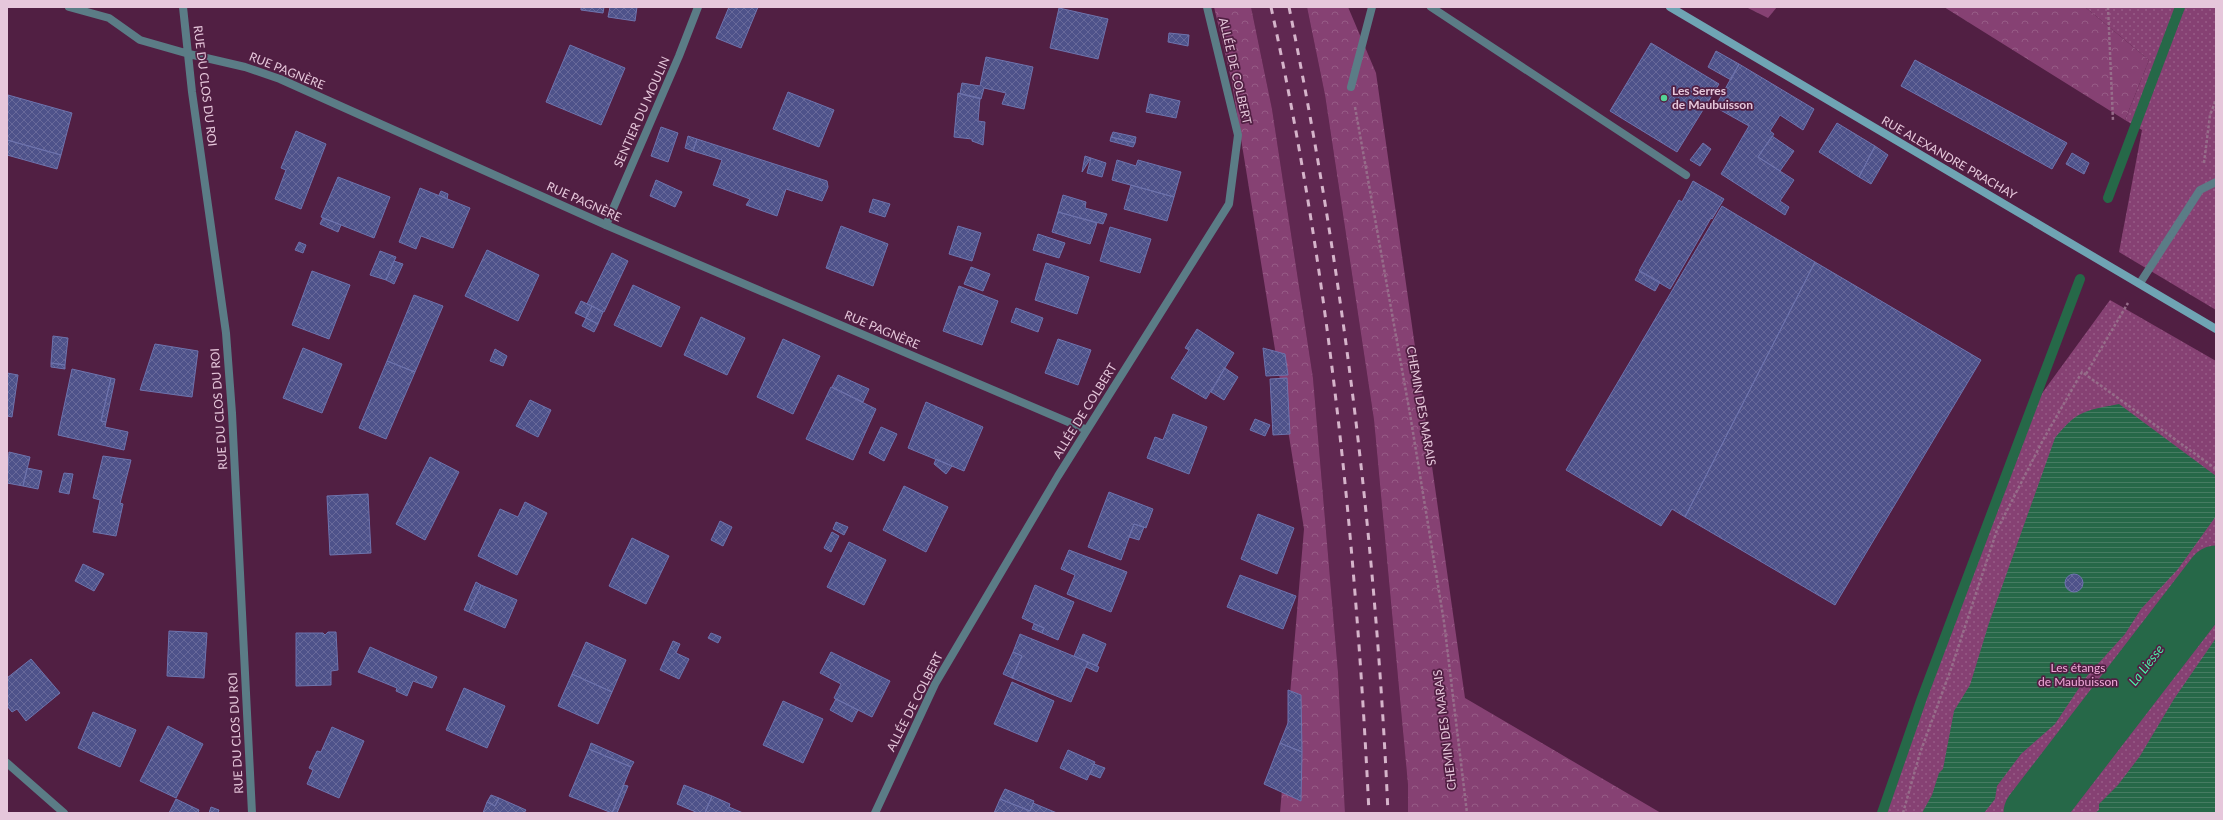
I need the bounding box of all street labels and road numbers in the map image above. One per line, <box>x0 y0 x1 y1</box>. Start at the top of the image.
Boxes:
street label: ALLÉE DE COLBERT <box>1216 16 1255 126</box>
street label: RUE DU CLOS DU ROI <box>191 25 220 147</box>
street label: RUE PAGNÈRE <box>247 49 327 93</box>
street label: SENTIER DU MOULIN <box>610 54 673 170</box>
street label: RUE ALEXANDRE PRACHAY <box>1879 113 2020 203</box>
street label: RUE PAGNÈRE <box>545 178 624 225</box>
street label: RUE PAGNÈRE <box>842 307 922 352</box>
street label: CHEMIN DES MARAIS <box>1404 345 1439 467</box>
street label: RUE DU CLOS DU ROI <box>207 348 230 470</box>
street label: ALLÉE DE COLBERT <box>1049 360 1120 461</box>
street label: ALLÉE DE COLBERT <box>883 650 946 754</box>
street label: CHEMIN DES MARAIS <box>1430 669 1459 791</box>
street label: RUE DU CLOS DU ROI <box>225 672 246 794</box>

